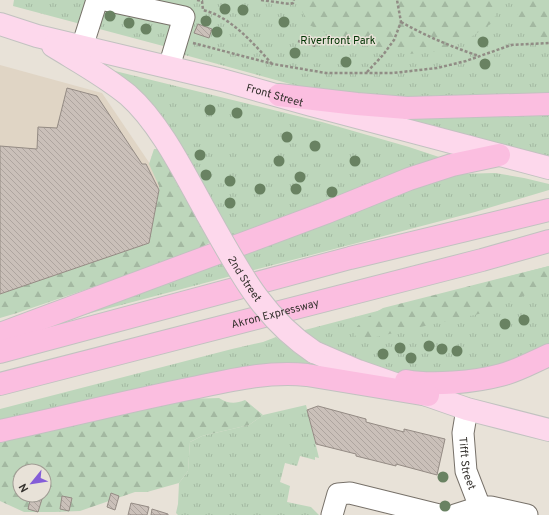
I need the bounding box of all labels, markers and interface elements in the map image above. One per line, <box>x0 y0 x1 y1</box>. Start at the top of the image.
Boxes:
park label: Riverfront Park <box>300 34 376 48</box>
street label: Front Street <box>245 81 305 110</box>
street label: 2nd Street <box>224 254 264 305</box>
street label: Akron Expressway <box>230 296 321 332</box>
street label: Tifft Street <box>455 436 479 492</box>
north arrow <box>12 463 52 503</box>
text: N <box>16 481 32 494</box>

